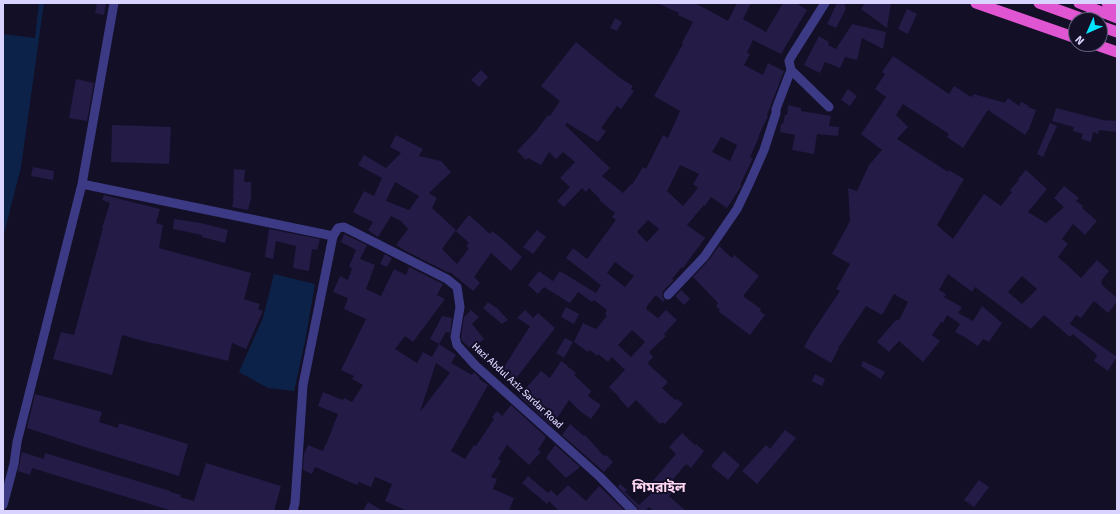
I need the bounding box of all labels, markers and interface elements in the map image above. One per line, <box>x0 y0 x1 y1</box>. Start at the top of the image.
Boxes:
north arrow <box>1068 12 1108 52</box>
text: N <box>1073 33 1087 47</box>
street label: Hazi Abdul Aziz Sardar Road <box>469 341 565 431</box>
district label: শিমরাইল <box>632 480 686 496</box>

